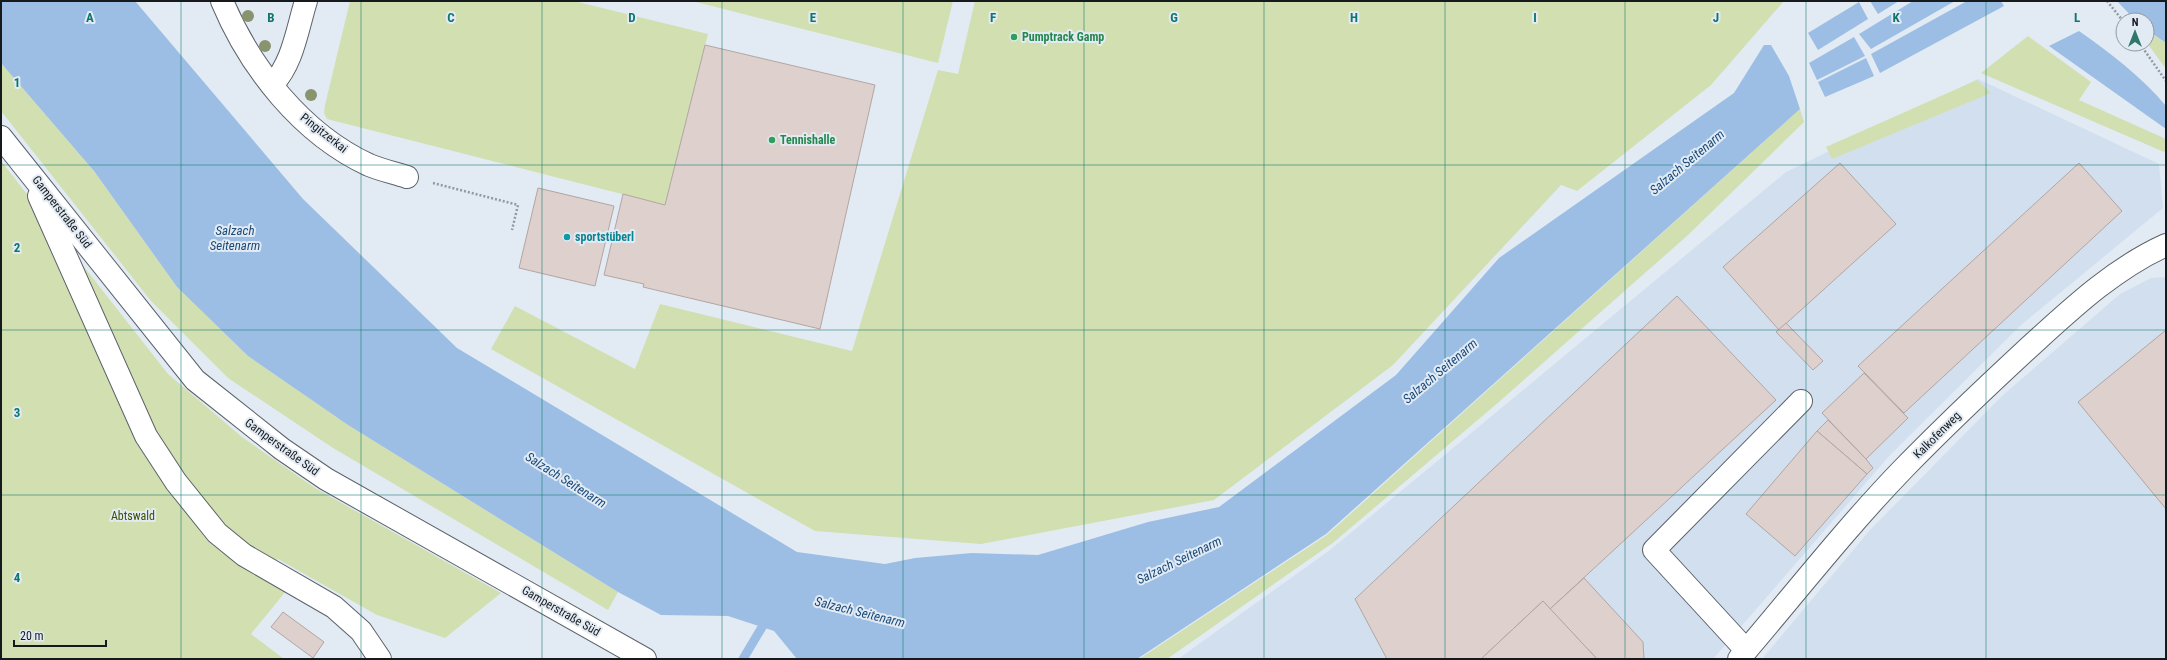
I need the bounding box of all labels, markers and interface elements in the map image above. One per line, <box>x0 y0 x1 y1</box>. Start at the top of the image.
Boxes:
text: A <box>86 10 94 25</box>
text: B <box>267 10 275 25</box>
text: C <box>447 10 455 25</box>
text: D <box>628 10 636 25</box>
text: E <box>810 10 817 25</box>
text: F <box>990 10 996 25</box>
text: G <box>1170 10 1178 25</box>
text: H <box>1350 10 1358 25</box>
text: I <box>1533 10 1537 25</box>
text: J <box>1713 10 1719 25</box>
text: K <box>1892 10 1900 25</box>
text: L <box>2074 10 2080 25</box>
north arrow <box>2115 12 2155 52</box>
text: N <box>2132 16 2139 29</box>
place label: Pumptrack Gamp <box>1022 30 1104 44</box>
marker: Pumptrack Gamp <box>1009 32 1019 42</box>
text: 1 <box>14 75 20 90</box>
street label: Pingitzerkai <box>298 110 350 156</box>
water label: Salzach Seitenarm <box>1647 127 1727 197</box>
place label: Tennishalle <box>780 133 836 147</box>
marker: Tennishalle <box>767 135 777 145</box>
street label: Gamperstraße Süd <box>29 173 95 251</box>
water label: Salzach Seitenarm <box>210 223 260 253</box>
place label: sportstüberl <box>575 230 634 244</box>
marker: sportstüberl <box>562 232 572 242</box>
text: 2 <box>14 240 21 255</box>
water label: Salzach Seitenarm <box>1400 336 1480 406</box>
text: 3 <box>14 405 20 420</box>
street label: Kalkofenweg <box>1911 408 1964 461</box>
street label: Gamperstraße Süd <box>242 416 322 479</box>
water label: Salzach Seitenarm <box>523 449 609 511</box>
park label: Abtswald <box>111 509 155 523</box>
water label: Salzach Seitenarm <box>1134 533 1224 587</box>
text: 4 <box>14 570 21 585</box>
street label: Gamperstraße Süd <box>519 583 603 639</box>
water label: Salzach Seitenarm <box>813 594 907 630</box>
scale bar <box>14 622 106 648</box>
text: 20 m <box>20 629 44 643</box>

